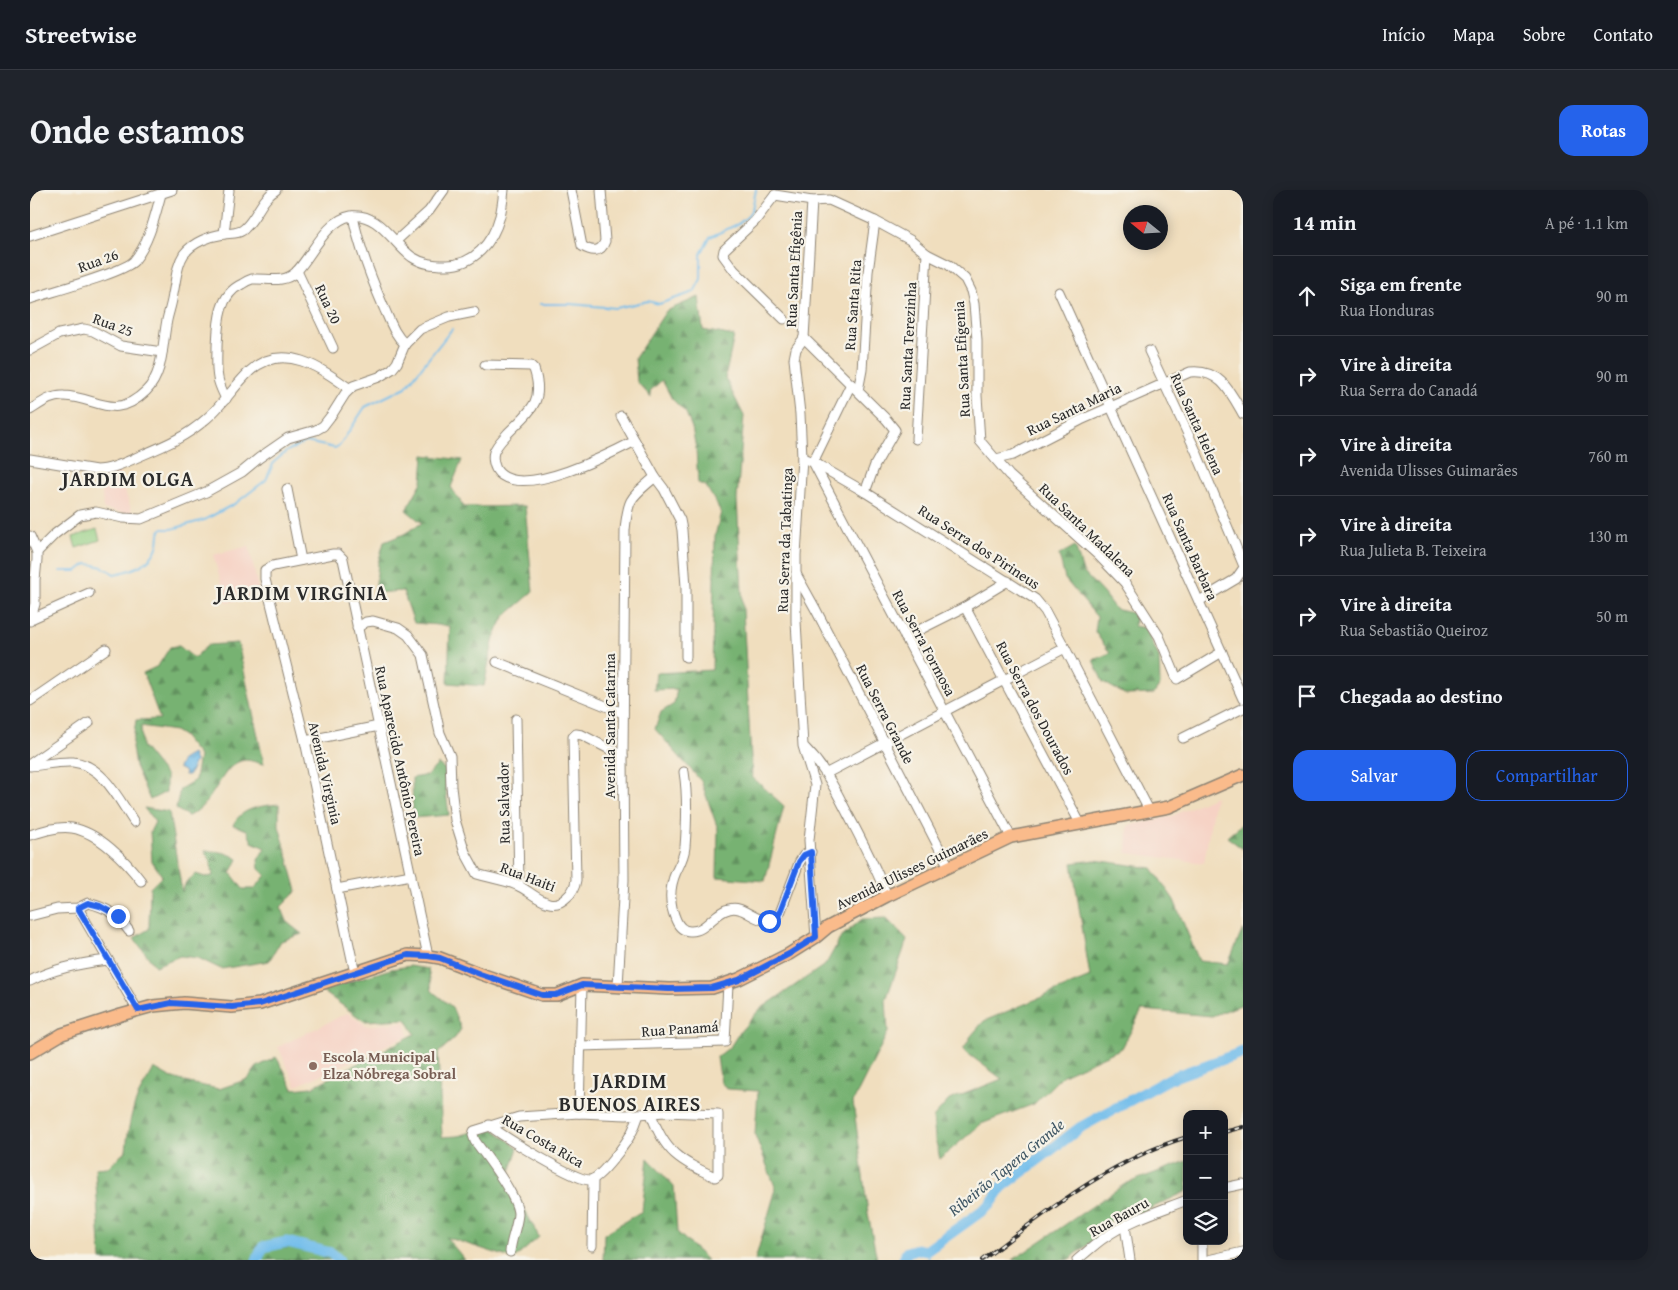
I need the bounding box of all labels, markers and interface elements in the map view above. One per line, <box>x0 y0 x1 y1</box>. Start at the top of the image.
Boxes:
text: Streetwise <box>25 17 137 52</box>
text: Início <box>1382 21 1425 48</box>
text: Mapa <box>1453 21 1495 48</box>
text: Sobre <box>1523 21 1566 48</box>
text: Contato <box>1594 21 1653 48</box>
text: Onde estamos <box>30 105 245 156</box>
button: Rotas <box>1559 105 1648 156</box>
north arrow <box>1123 205 1168 250</box>
text: 14 min <box>1293 207 1356 238</box>
street label: Rua Santa Efigênia <box>780 210 807 328</box>
text: A pé · 1.1 km <box>1545 211 1628 235</box>
street label: Rua 26 <box>75 244 121 278</box>
street label: Rua Santa Rita <box>839 259 866 351</box>
text: Siga em frente <box>1340 270 1462 298</box>
street label: Rua 20 <box>310 281 347 327</box>
street label: Rua Santa Terezinha <box>894 281 921 411</box>
icon: ahead <box>1293 282 1321 310</box>
text: 90 m <box>1596 284 1628 308</box>
text: Rua Honduras <box>1340 298 1434 322</box>
street label: Rua Santa Efigenia <box>948 300 975 418</box>
street label: Rua 25 <box>90 308 136 342</box>
text: Vire à direita <box>1340 350 1452 378</box>
icon: right <box>1293 362 1321 390</box>
text: 90 m <box>1596 364 1628 388</box>
street label: Rua Santa Helena <box>1166 370 1229 478</box>
street label: Rua Santa Maria <box>1023 377 1124 440</box>
text: Rua Serra do Canadá <box>1340 378 1478 402</box>
text: Vire à direita <box>1340 430 1452 458</box>
icon: right <box>1293 442 1321 470</box>
text: 760 m <box>1588 444 1628 468</box>
text: Avenida Ulisses Guimarães <box>1340 458 1518 482</box>
district label: JARDIM OLGA <box>59 464 194 493</box>
street label: Rua Serra da Tabatinga <box>771 467 798 613</box>
street label: Rua Santa Madalena <box>1034 478 1140 581</box>
street label: Rua Santa Barbara <box>1157 490 1224 604</box>
street label: Rua Serra dos Pirineus <box>914 499 1044 594</box>
text: Vire à direita <box>1340 510 1452 538</box>
icon: right <box>1293 522 1321 550</box>
text: 130 m <box>1588 524 1628 548</box>
text: Rua Julieta B. Teixeira <box>1340 538 1487 562</box>
district label: JARDIM VIRGÍNIA <box>213 578 388 607</box>
street label: Rua Serra Formosa <box>888 586 961 700</box>
text: Vire à direita <box>1340 590 1452 618</box>
icon: right <box>1293 602 1321 630</box>
text: 50 m <box>1596 604 1628 628</box>
text: Rua Sebastião Queiroz <box>1340 618 1488 642</box>
street label: Rua Serra dos Dourados <box>991 637 1080 778</box>
street label: Avenida Santa Catarina <box>599 653 620 799</box>
street label: Rua Serra Grande <box>851 660 920 767</box>
street label: Rua Aparecido Antônio Pereira <box>370 664 431 858</box>
icon: arrive <box>1293 682 1321 710</box>
text: Chegada ao destino <box>1340 682 1503 710</box>
street label: Avenida Virginia <box>303 719 348 826</box>
button: Salvar <box>1293 750 1456 801</box>
button: Compartilhar <box>1466 750 1628 801</box>
street label: Rua Salvador <box>492 762 515 844</box>
street label: Avenida Ulisses Guimarães <box>832 823 991 915</box>
street label: Rua Haiti <box>497 856 559 897</box>
route end <box>107 905 130 928</box>
route start <box>758 910 781 933</box>
street label: Rua Panamá <box>641 1015 719 1042</box>
place label: Escola Municipal Elza Nóbrega Sobral <box>323 1046 456 1084</box>
marker: Escola Municipal Elza Nóbrega Sobral <box>307 1060 319 1072</box>
district label: JARDIM BUENOS AIRES <box>559 1066 701 1118</box>
street label: Rua Costa Rica <box>499 1109 588 1172</box>
map controls <box>1183 1110 1228 1245</box>
button: + <box>1183 1110 1228 1155</box>
water label: Ribeirão Tapera Grande <box>942 1112 1070 1222</box>
button: − <box>1183 1155 1228 1200</box>
street label: Rua Bauru <box>1085 1191 1153 1242</box>
button: layers <box>1183 1200 1228 1245</box>

